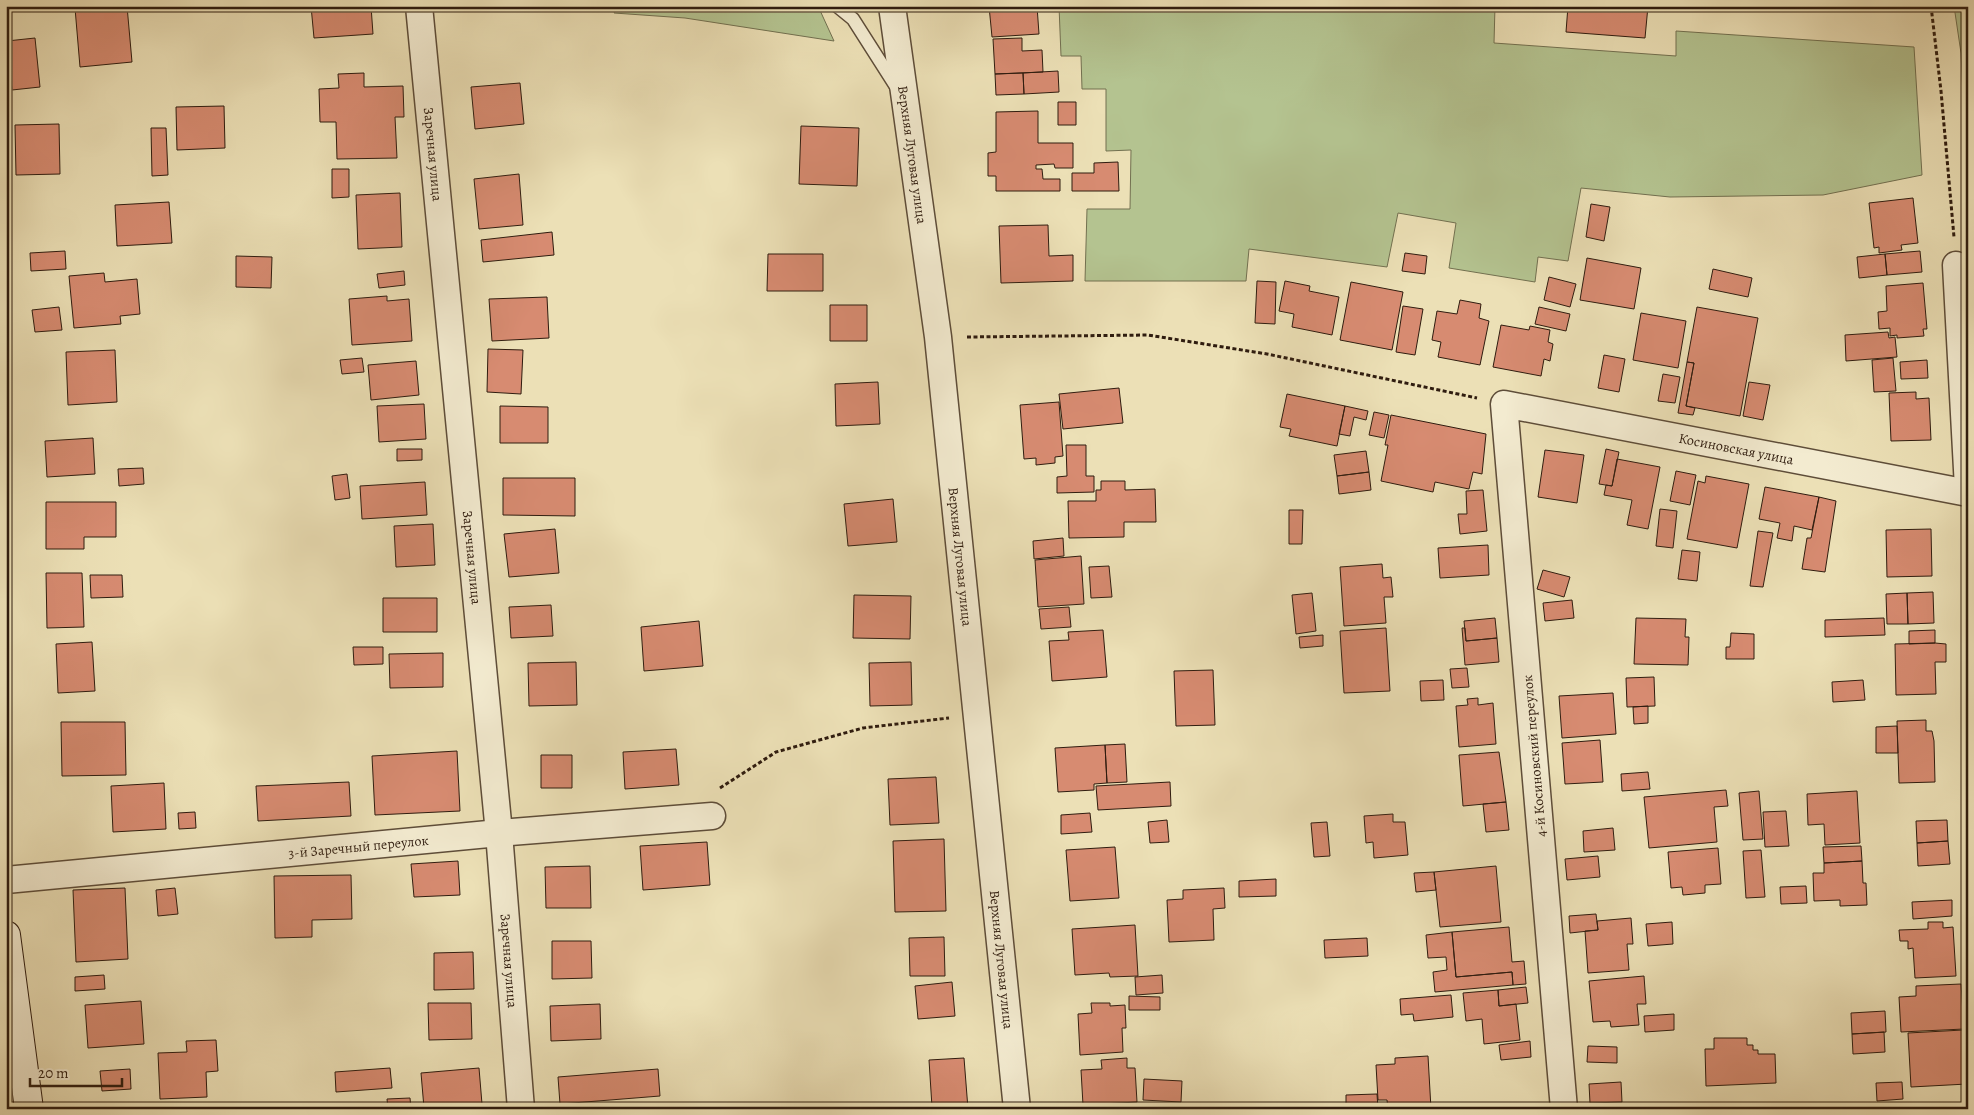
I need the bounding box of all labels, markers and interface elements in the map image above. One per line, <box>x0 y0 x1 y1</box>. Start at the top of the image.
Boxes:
street label: Верхняя Луговая улица <box>893 84 931 226</box>
street label: Заречная улица <box>419 106 447 203</box>
street label: Косиновская улица <box>1677 429 1796 469</box>
street label: Верхняя Луговая улица <box>943 486 977 628</box>
street label: Заречная улица <box>458 510 486 606</box>
street label: 4-й Косиновский переулок <box>1518 674 1551 838</box>
street label: 3-й Заречный переулок <box>287 831 429 863</box>
street label: Верхняя Луговая улица <box>985 889 1018 1031</box>
street label: Заречная улица <box>495 913 522 1009</box>
scale bar <box>30 1055 122 1087</box>
text: 20 m <box>38 1063 69 1083</box>

